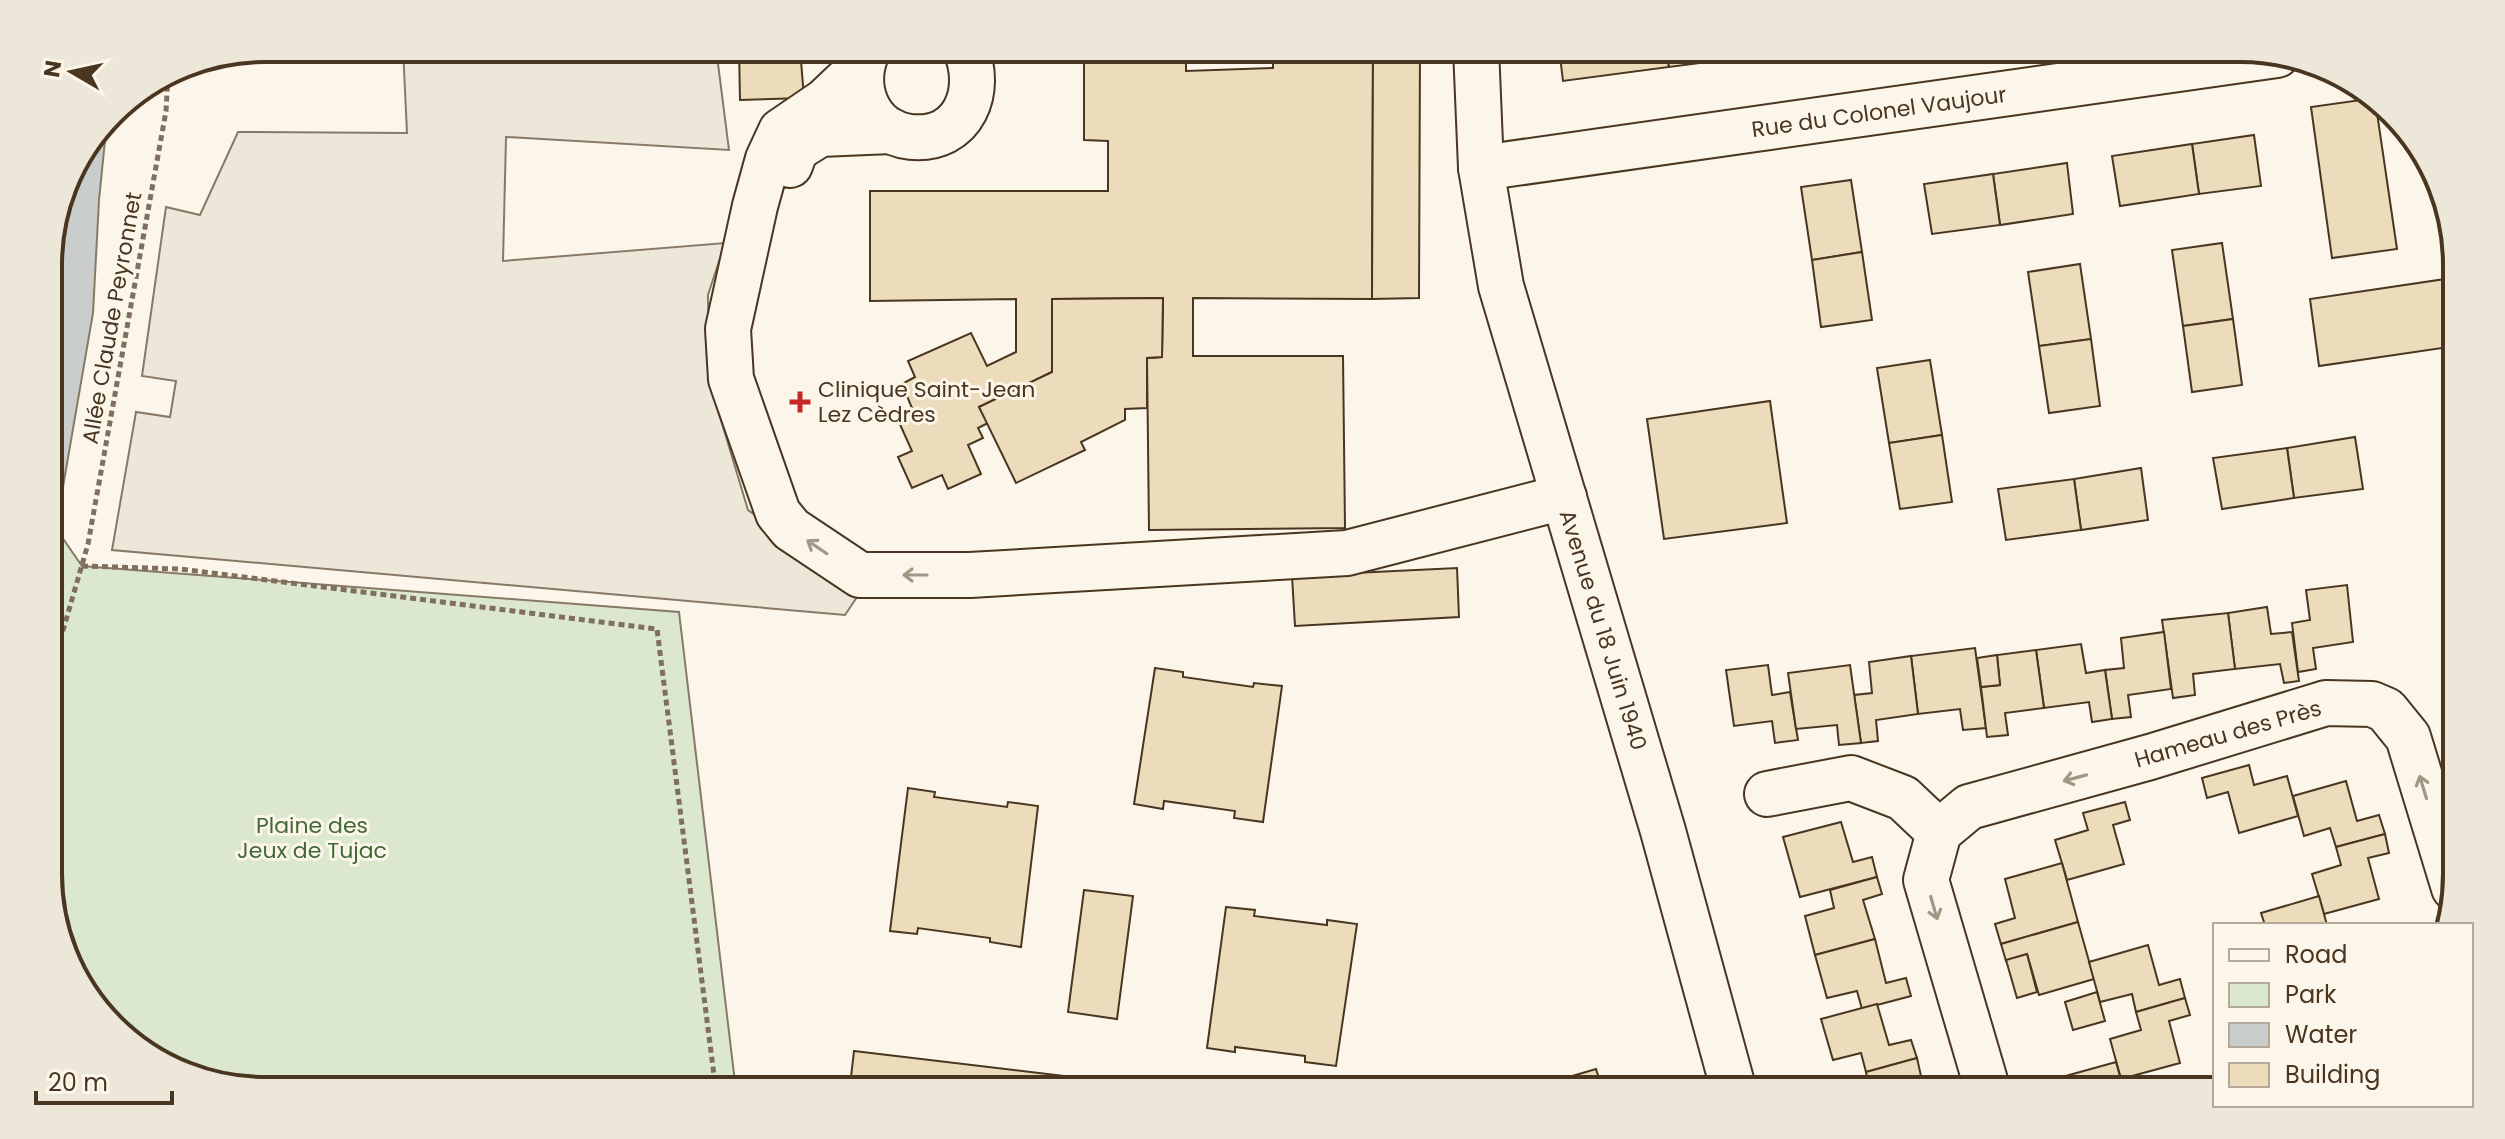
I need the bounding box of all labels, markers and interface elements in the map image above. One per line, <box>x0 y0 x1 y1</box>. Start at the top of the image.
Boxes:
north arrow <box>32 32 112 112</box>
text: N <box>36 58 69 80</box>
street label: Rue du Colonel Vaujour <box>1750 79 2008 145</box>
street label: Allée Claude Peyronnet <box>75 190 149 446</box>
place label: Clinique Saint-Jean Lez Cèdres <box>818 374 1035 430</box>
marker: Clinique Saint-Jean Lez Cèdres <box>789 391 811 413</box>
street label: Avenue du 18 Juin 1940 <box>1552 506 1654 754</box>
one-way arrow <box>806 538 829 554</box>
one-way arrow <box>902 567 929 583</box>
street label: Hameau des Près <box>2131 692 2325 776</box>
one-way arrow <box>2062 771 2088 786</box>
one-way arrow <box>2415 774 2430 800</box>
park label: Plaine des Jeux de Tujac <box>237 810 387 866</box>
one-way arrow <box>1928 894 1943 920</box>
legend <box>2213 923 2473 1107</box>
text: Road <box>2285 938 2347 971</box>
text: Park <box>2285 978 2337 1011</box>
text: Water <box>2285 1018 2357 1051</box>
scale bar <box>36 1055 172 1105</box>
text: Building <box>2285 1058 2381 1091</box>
text: 20 m <box>48 1066 108 1099</box>

